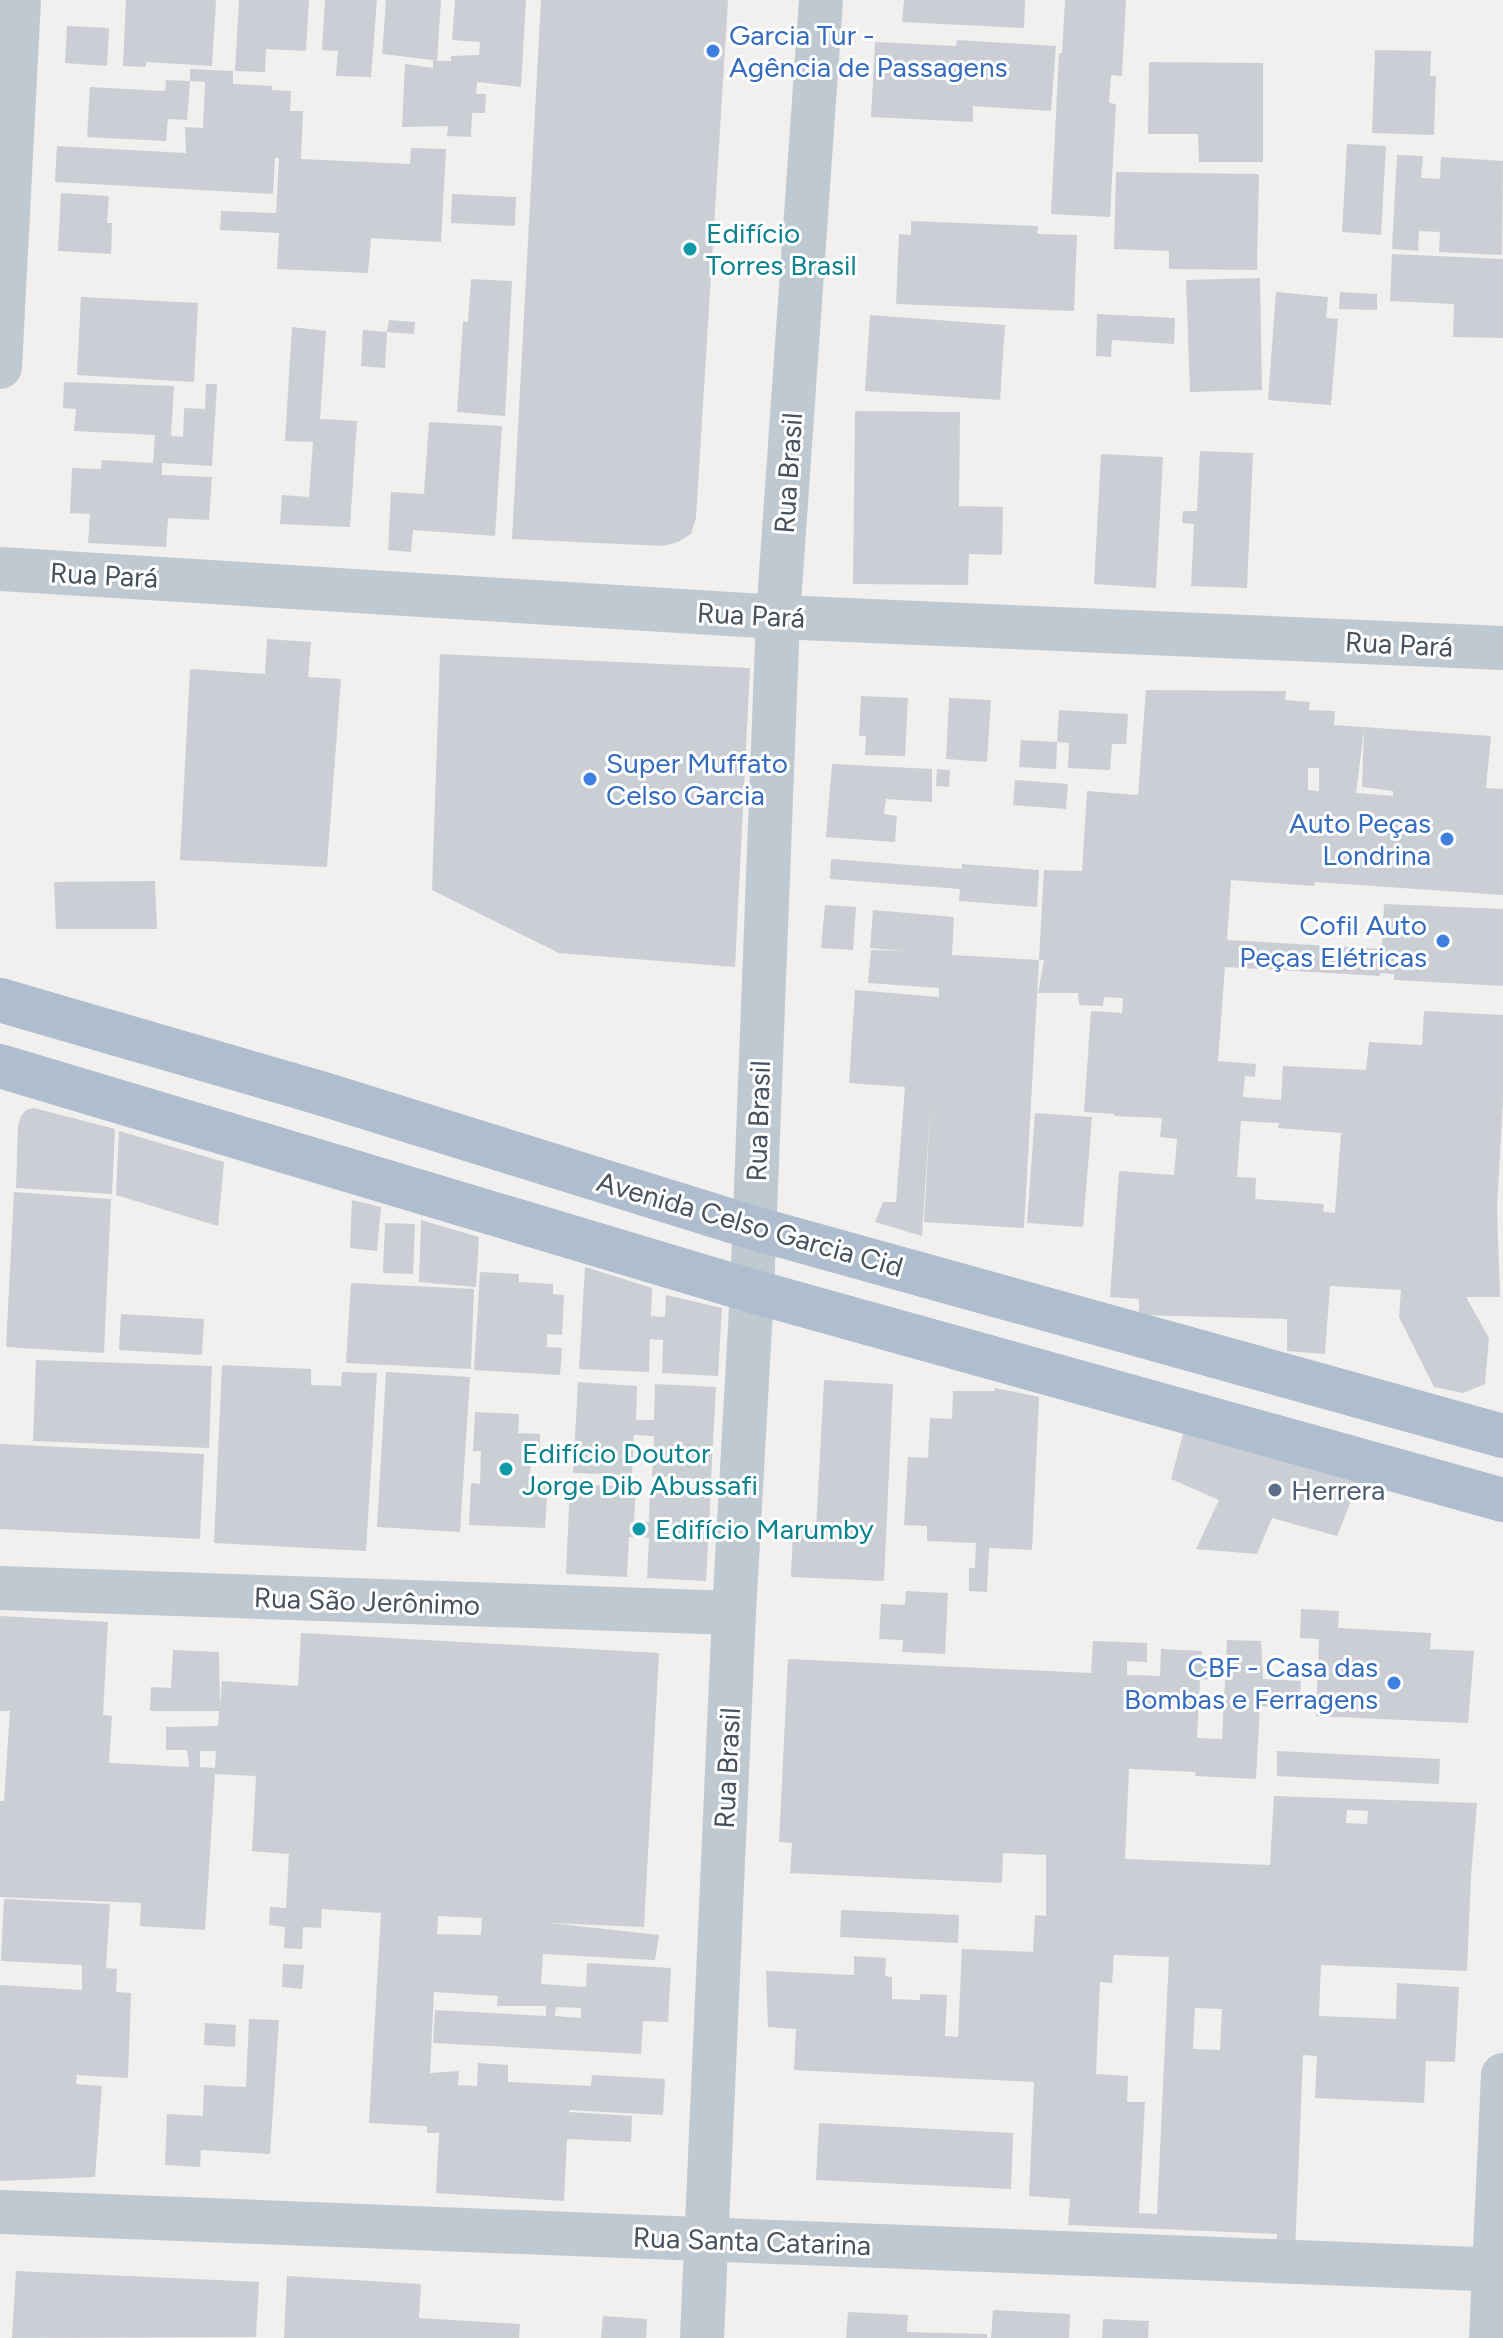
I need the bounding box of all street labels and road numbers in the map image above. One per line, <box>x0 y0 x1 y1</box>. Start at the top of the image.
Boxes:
street label: Rua Brasil <box>767 412 809 534</box>
street label: Rua Pará <box>49 555 159 595</box>
street label: Rua Pará <box>696 595 806 635</box>
street label: Rua Pará <box>1344 624 1454 664</box>
street label: Rua Brasil <box>739 1060 777 1182</box>
street label: Avenida Celso Garcia Cid <box>593 1164 907 1284</box>
street label: Rua São Jerônimo <box>253 1580 481 1622</box>
street label: Rua Brasil <box>707 1707 747 1829</box>
street label: Rua Santa Catarina <box>632 2220 872 2262</box>

